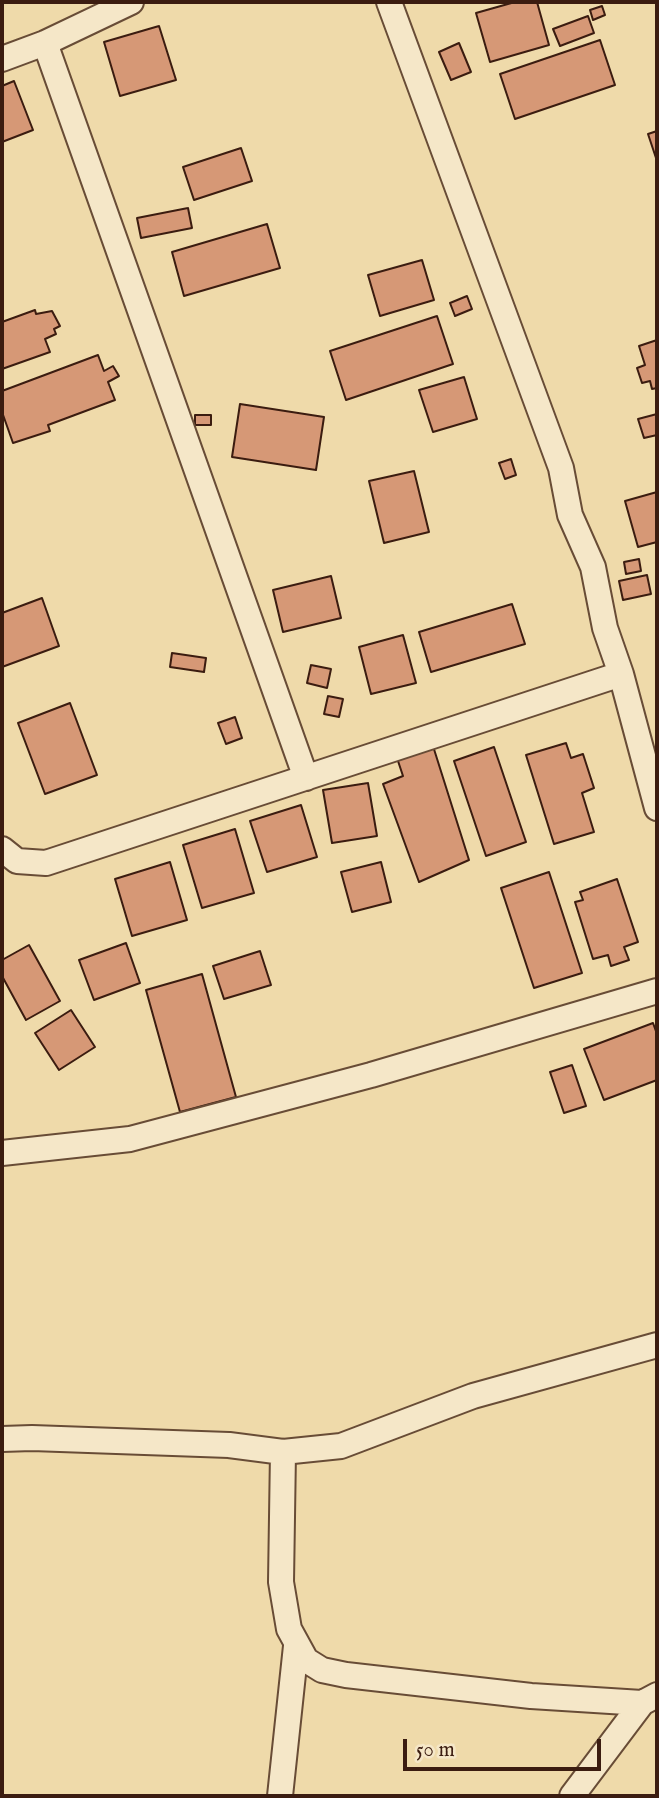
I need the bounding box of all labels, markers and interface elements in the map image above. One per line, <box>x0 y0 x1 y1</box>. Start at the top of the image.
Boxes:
scale bar <box>407 1724 605 1768</box>
text: 50 m <box>416 1737 455 1764</box>

